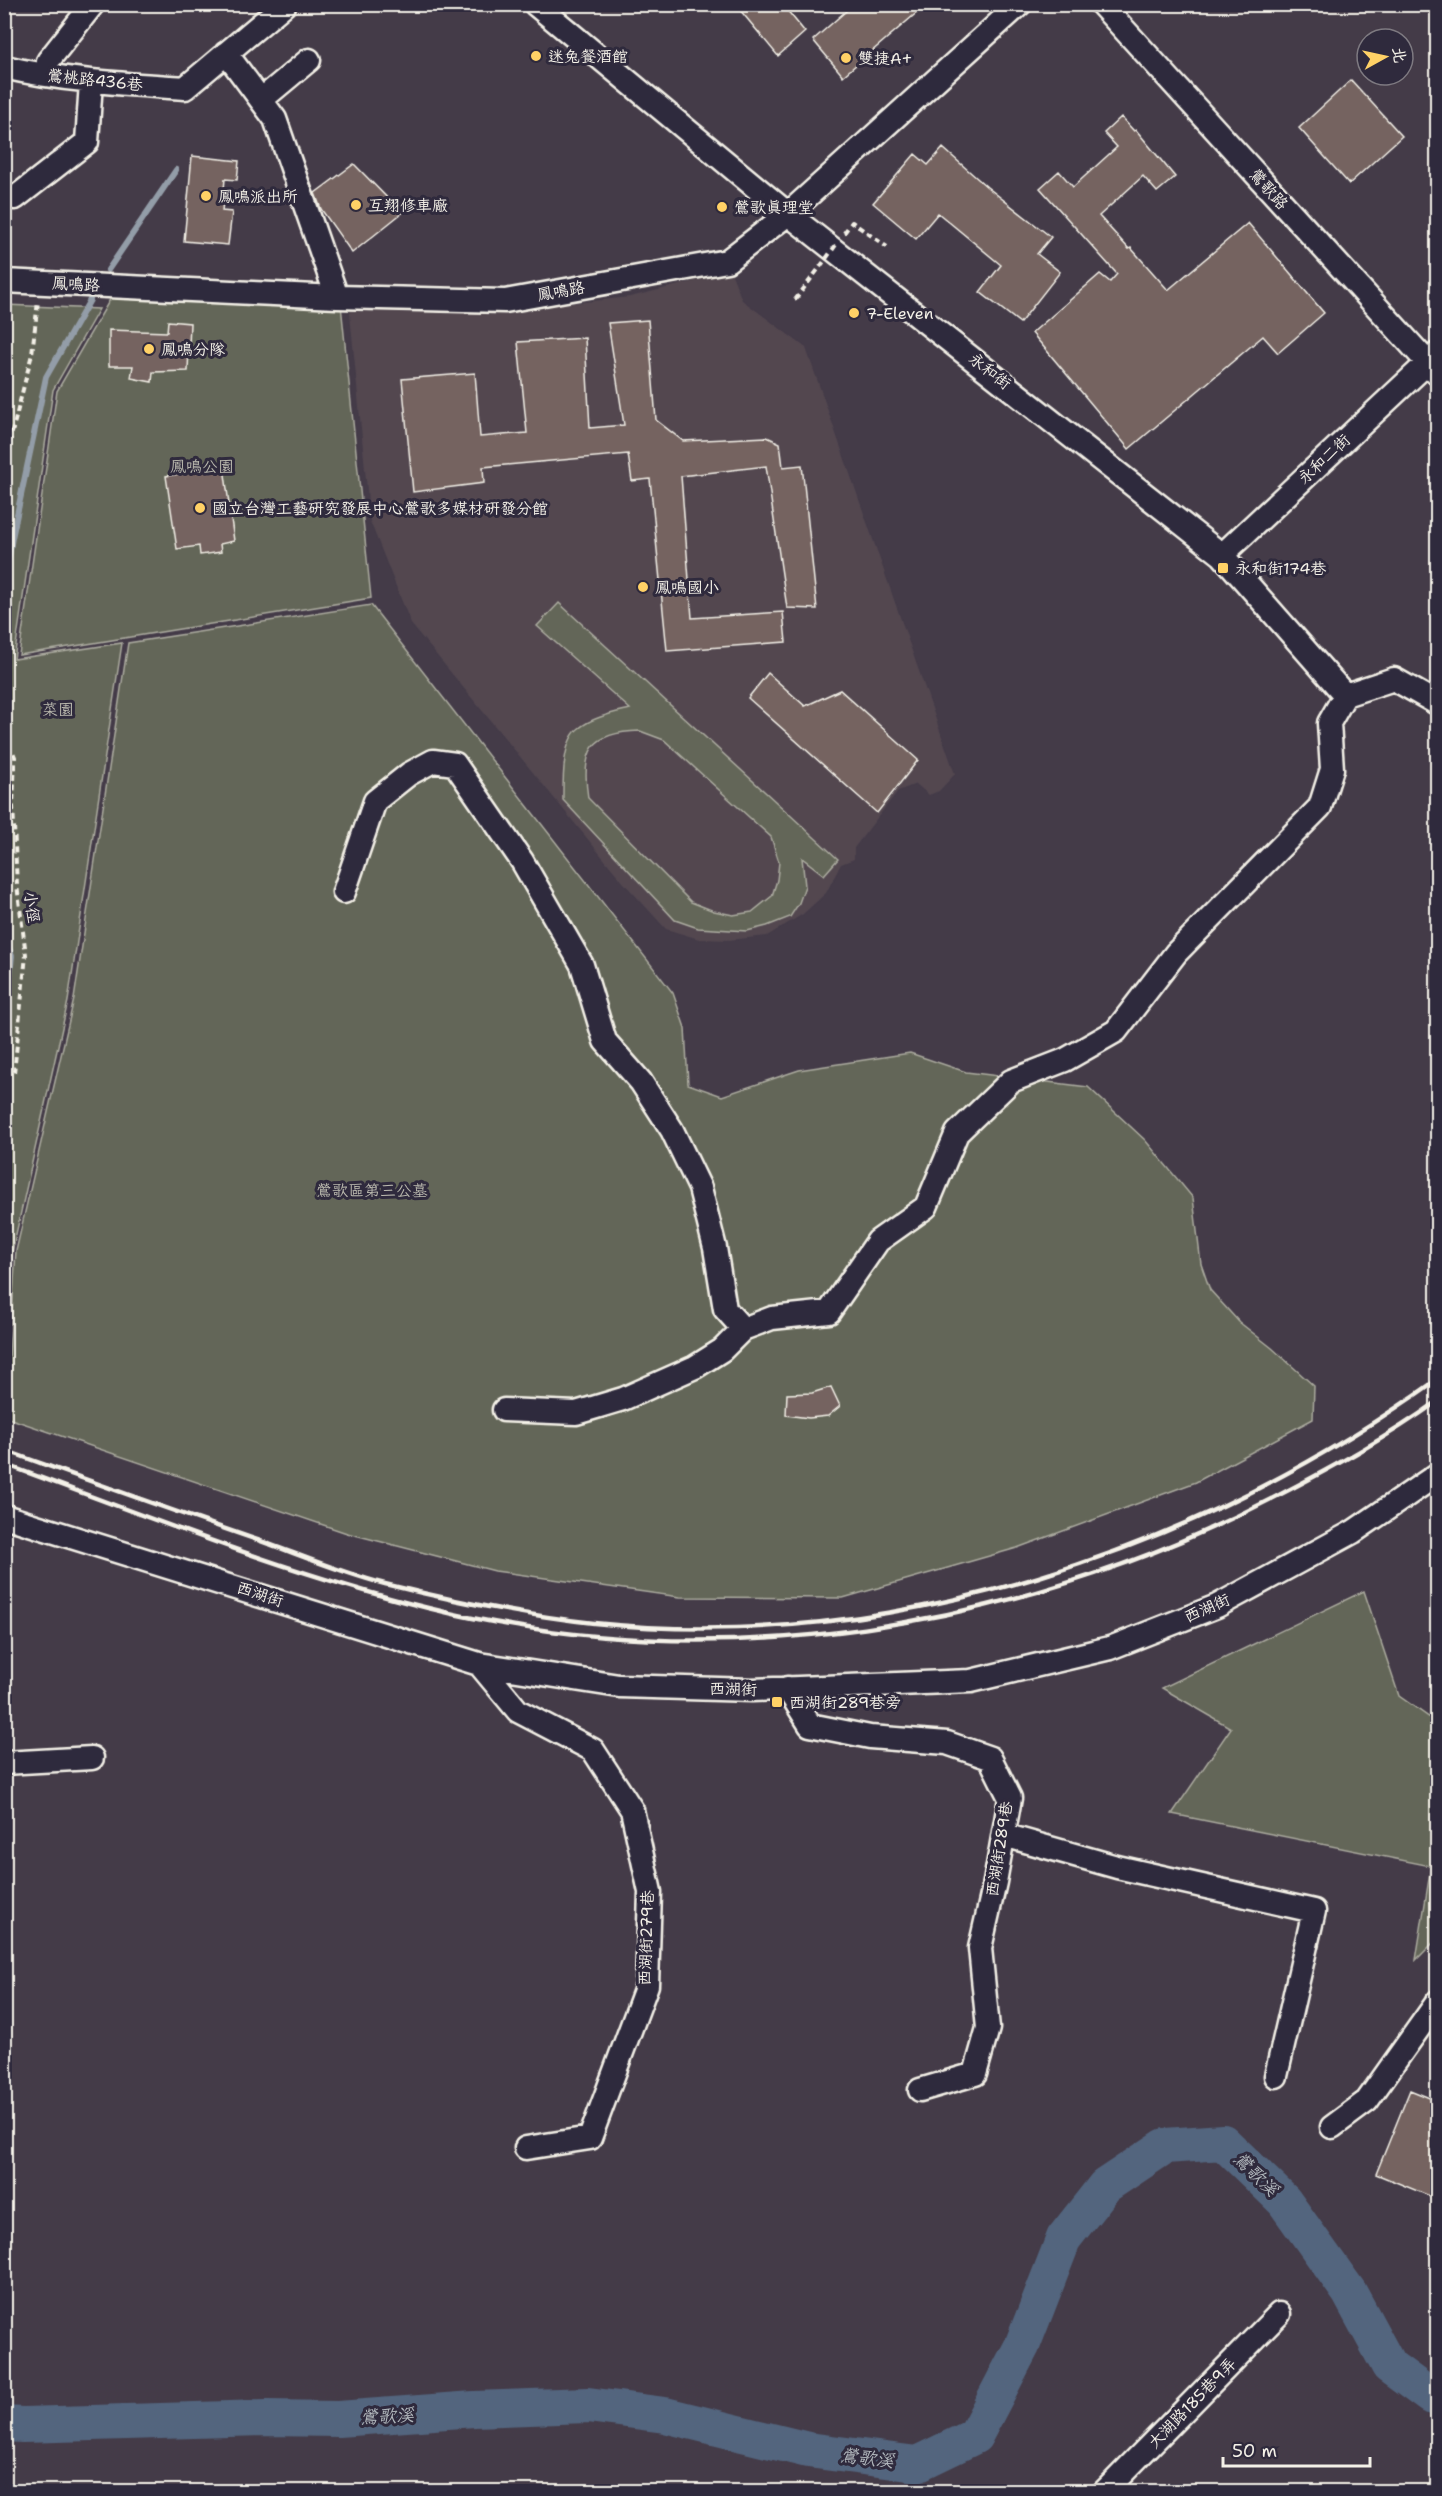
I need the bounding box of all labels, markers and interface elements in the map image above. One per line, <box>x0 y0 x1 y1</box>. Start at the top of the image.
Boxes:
north arrow <box>1355 27 1415 87</box>
place label: 迷兔餐酒館 <box>548 46 628 67</box>
text: 北 <box>1388 46 1411 64</box>
place label: 雙捷A+ <box>858 48 913 69</box>
marker: 迷兔餐酒館 <box>529 49 543 63</box>
marker: 雙捷A+ <box>839 51 853 65</box>
street label: 鶯桃路436巷 <box>46 65 144 95</box>
street label: 鶯歌路 <box>1245 164 1293 214</box>
place label: 鳳鳴派出所 <box>218 186 298 207</box>
marker: 鳳鳴派出所 <box>199 189 213 203</box>
place label: 互翔修車廠 <box>368 195 448 216</box>
place label: 鶯歌真理堂 <box>734 197 814 218</box>
marker: 互翔修車廠 <box>349 198 363 212</box>
marker: 鶯歌真理堂 <box>715 200 729 214</box>
street label: 鳳鳴路 <box>51 272 101 296</box>
street label: 鳳鳴路 <box>536 276 586 306</box>
place label: 7-Eleven <box>866 303 934 324</box>
marker: 7-Eleven <box>847 306 861 320</box>
place label: 鳳鳴分隊 <box>161 339 225 360</box>
marker: 鳳鳴分隊 <box>142 342 156 356</box>
street label: 永和街 <box>965 348 1015 394</box>
street label: 永和二街 <box>1293 429 1355 489</box>
park label: 鳳鳴公園 <box>170 456 234 477</box>
place label: 國立台灣工藝研究發展中心鶯歌多媒材研發分館 <box>212 498 548 519</box>
marker: 國立台灣工藝研究發展中心鶯歌多媒材研發分館 <box>193 501 207 515</box>
place label: 永和街174巷 <box>1235 558 1327 579</box>
marker: 永和街174巷 <box>1216 561 1230 575</box>
place label: 鳳鳴國小 <box>655 577 719 598</box>
marker: 鳳鳴國小 <box>636 580 650 594</box>
park label: 菜園 <box>42 699 74 720</box>
street label: 小徑 <box>19 890 45 924</box>
park label: 鶯歌區第三公墓 <box>316 1180 428 1201</box>
street label: 西湖街 <box>234 1577 286 1611</box>
street label: 西湖街 <box>1181 1589 1233 1627</box>
street label: 西湖街 <box>709 1678 757 1700</box>
place label: 西湖街289巷旁 <box>789 1692 901 1713</box>
marker: 西湖街289巷旁 <box>770 1695 784 1709</box>
street label: 西湖街289巷 <box>981 1800 1017 1898</box>
street label: 西湖街279巷 <box>634 1890 658 1986</box>
water label: 鶯歌溪 <box>1228 2147 1284 2202</box>
street label: 大湖路185巷9弄 <box>1143 2353 1241 2453</box>
water label: 鶯歌溪 <box>359 2403 416 2429</box>
scale bar <box>1223 2430 1370 2468</box>
text: 50 m <box>1232 2439 1277 2463</box>
water label: 鶯歌溪 <box>839 2443 896 2473</box>

